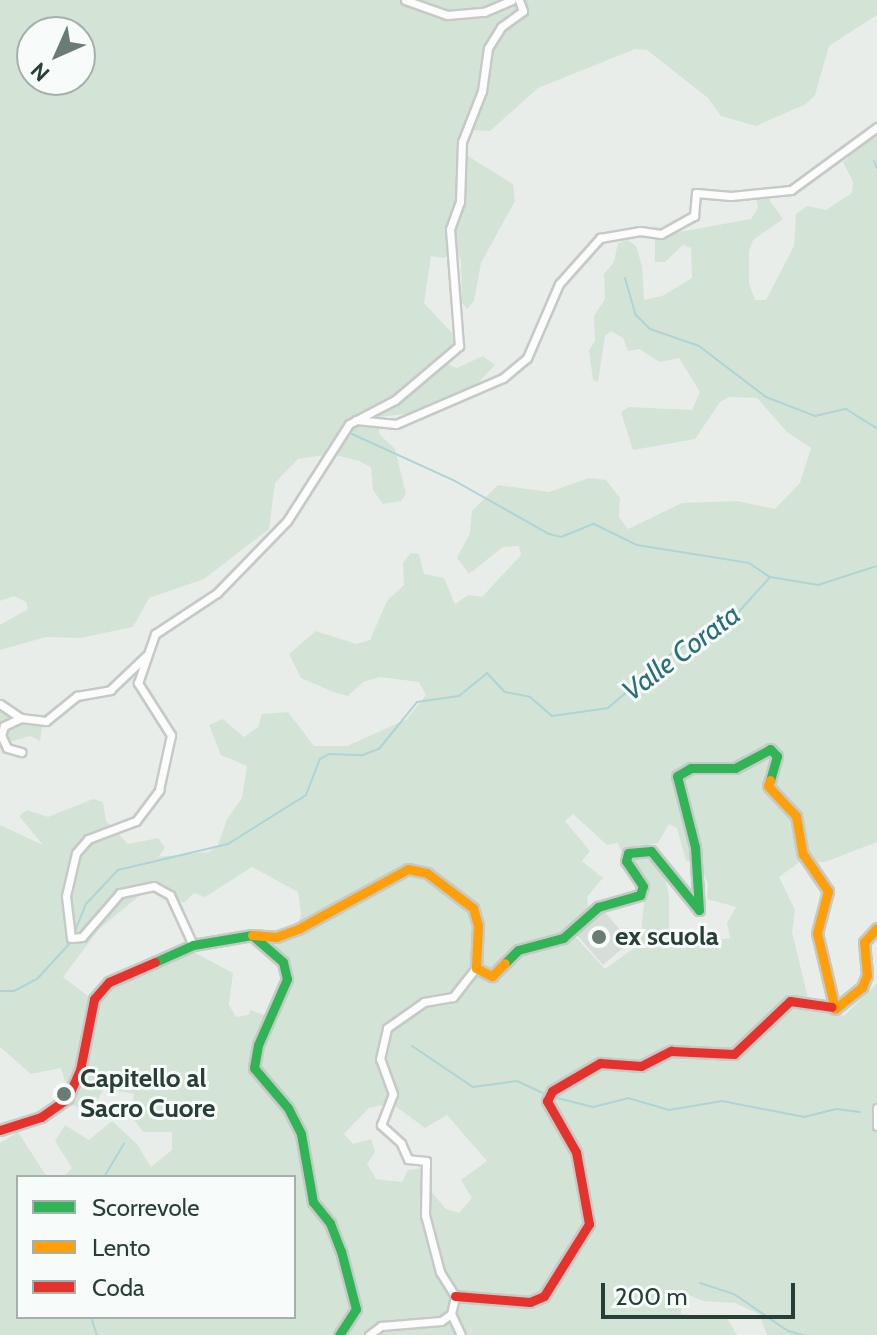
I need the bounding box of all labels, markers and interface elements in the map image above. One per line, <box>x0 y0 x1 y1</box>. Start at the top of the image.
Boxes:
north arrow <box>16 16 96 96</box>
text: N <box>25 57 55 87</box>
water label: Valle Corata <box>615 597 747 707</box>
place label: ex scuola <box>615 921 719 953</box>
marker: ex scuola <box>590 928 608 946</box>
place label: Capitello al Sacro Cuore <box>80 1063 215 1124</box>
marker: Capitello al Sacro Cuore <box>55 1085 73 1103</box>
legend <box>16 1175 296 1319</box>
text: Scorrevole <box>92 1193 200 1222</box>
text: Lento <box>92 1233 151 1262</box>
scale bar <box>605 1267 799 1317</box>
text: Coda <box>92 1273 145 1302</box>
text: 200 m <box>615 1282 688 1311</box>

